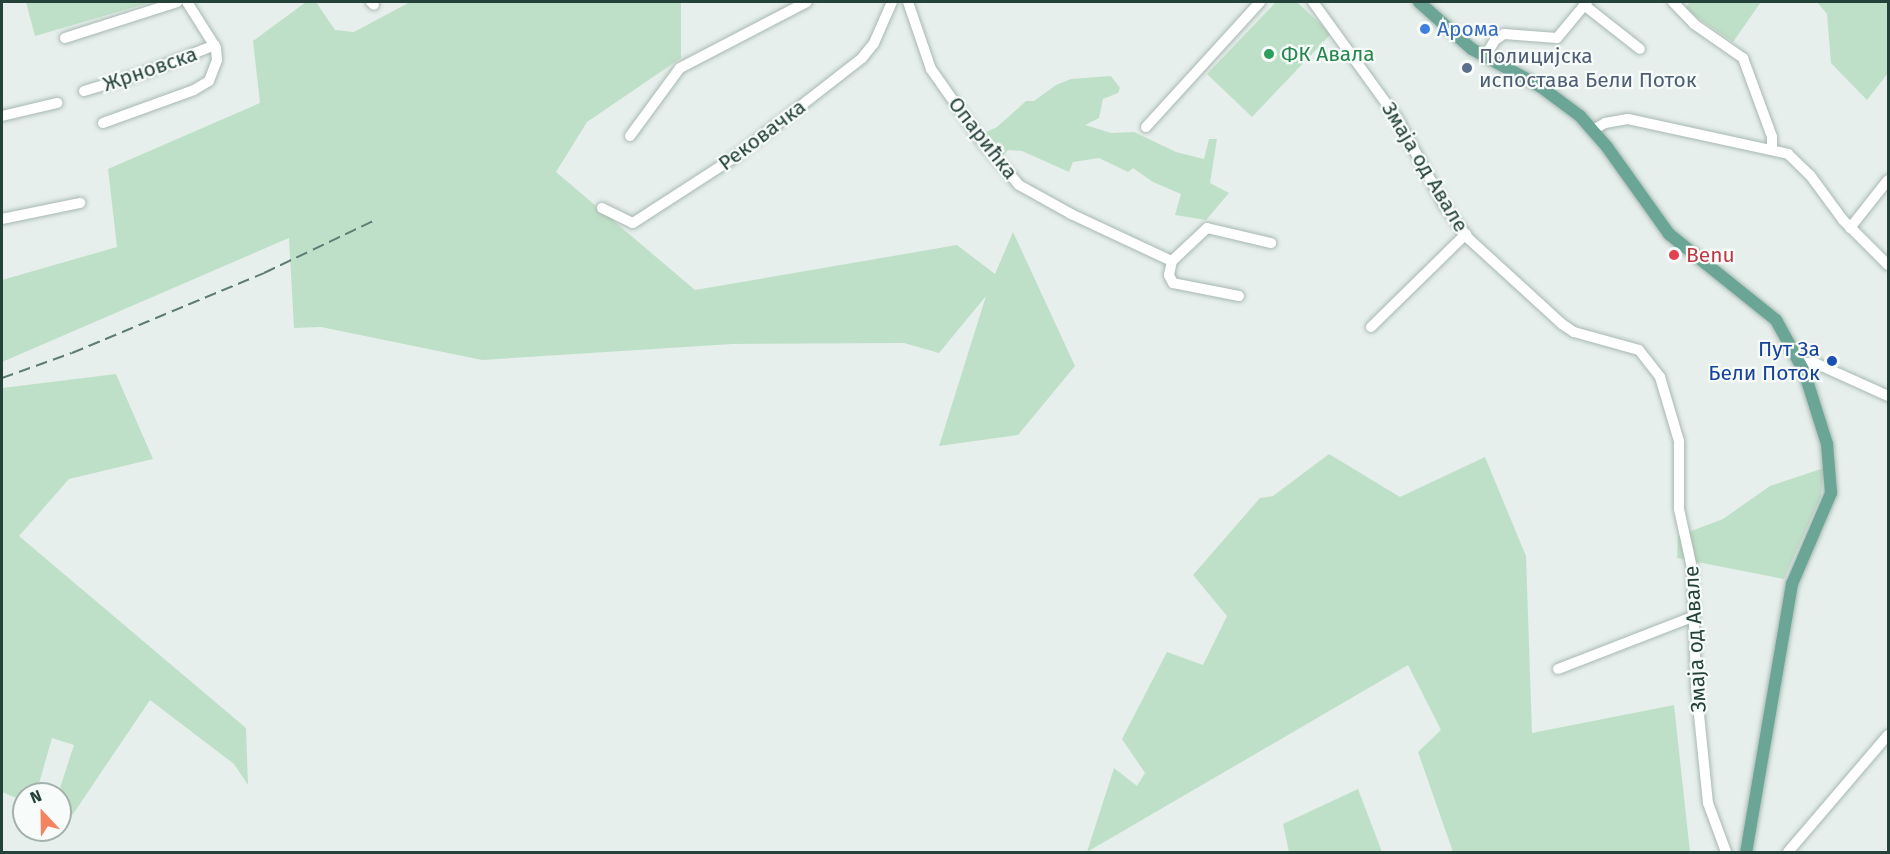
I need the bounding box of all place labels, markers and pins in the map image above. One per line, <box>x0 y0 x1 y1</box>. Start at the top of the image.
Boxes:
place label: Арома <box>1437 16 1499 42</box>
marker: Арома <box>1418 22 1432 36</box>
place label: ФК Авала <box>1281 41 1375 67</box>
place label: Полицијска испостава Бели Поток <box>1479 43 1697 93</box>
marker: ФК Авала <box>1262 47 1276 61</box>
marker: Полицијска испостава Бели Поток <box>1460 61 1474 75</box>
place label: Benu <box>1686 242 1735 268</box>
marker: Benu <box>1667 248 1681 262</box>
place label: Пут За Бели Поток <box>1708 336 1820 386</box>
marker: Пут За Бели Поток <box>1825 354 1839 368</box>

